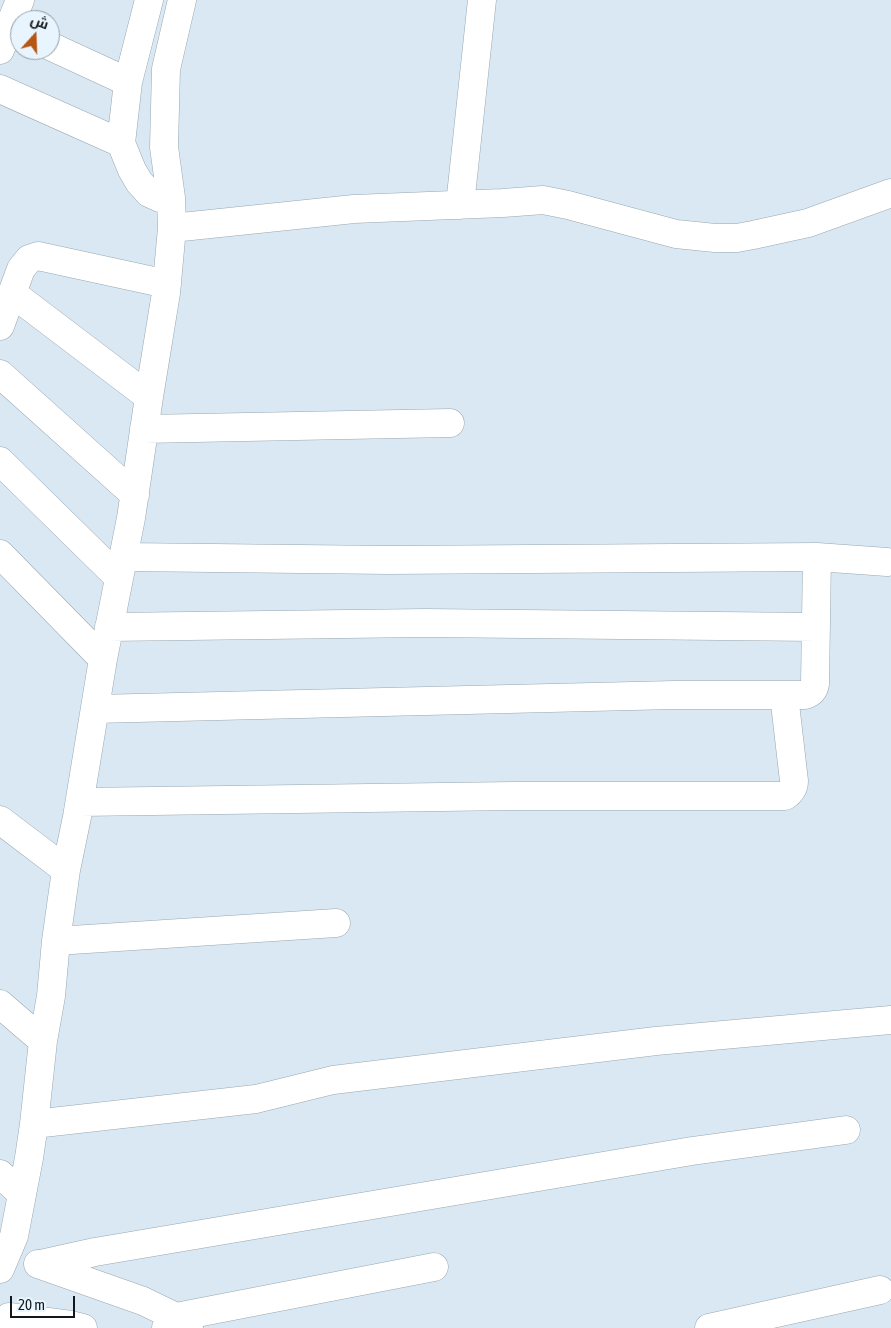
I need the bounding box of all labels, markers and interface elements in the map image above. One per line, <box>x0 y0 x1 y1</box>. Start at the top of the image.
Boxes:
north arrow <box>10 10 60 60</box>
text: ش <box>29 11 51 32</box>
scale bar <box>12 1286 78 1318</box>
text: 20 m <box>18 1296 45 1313</box>

